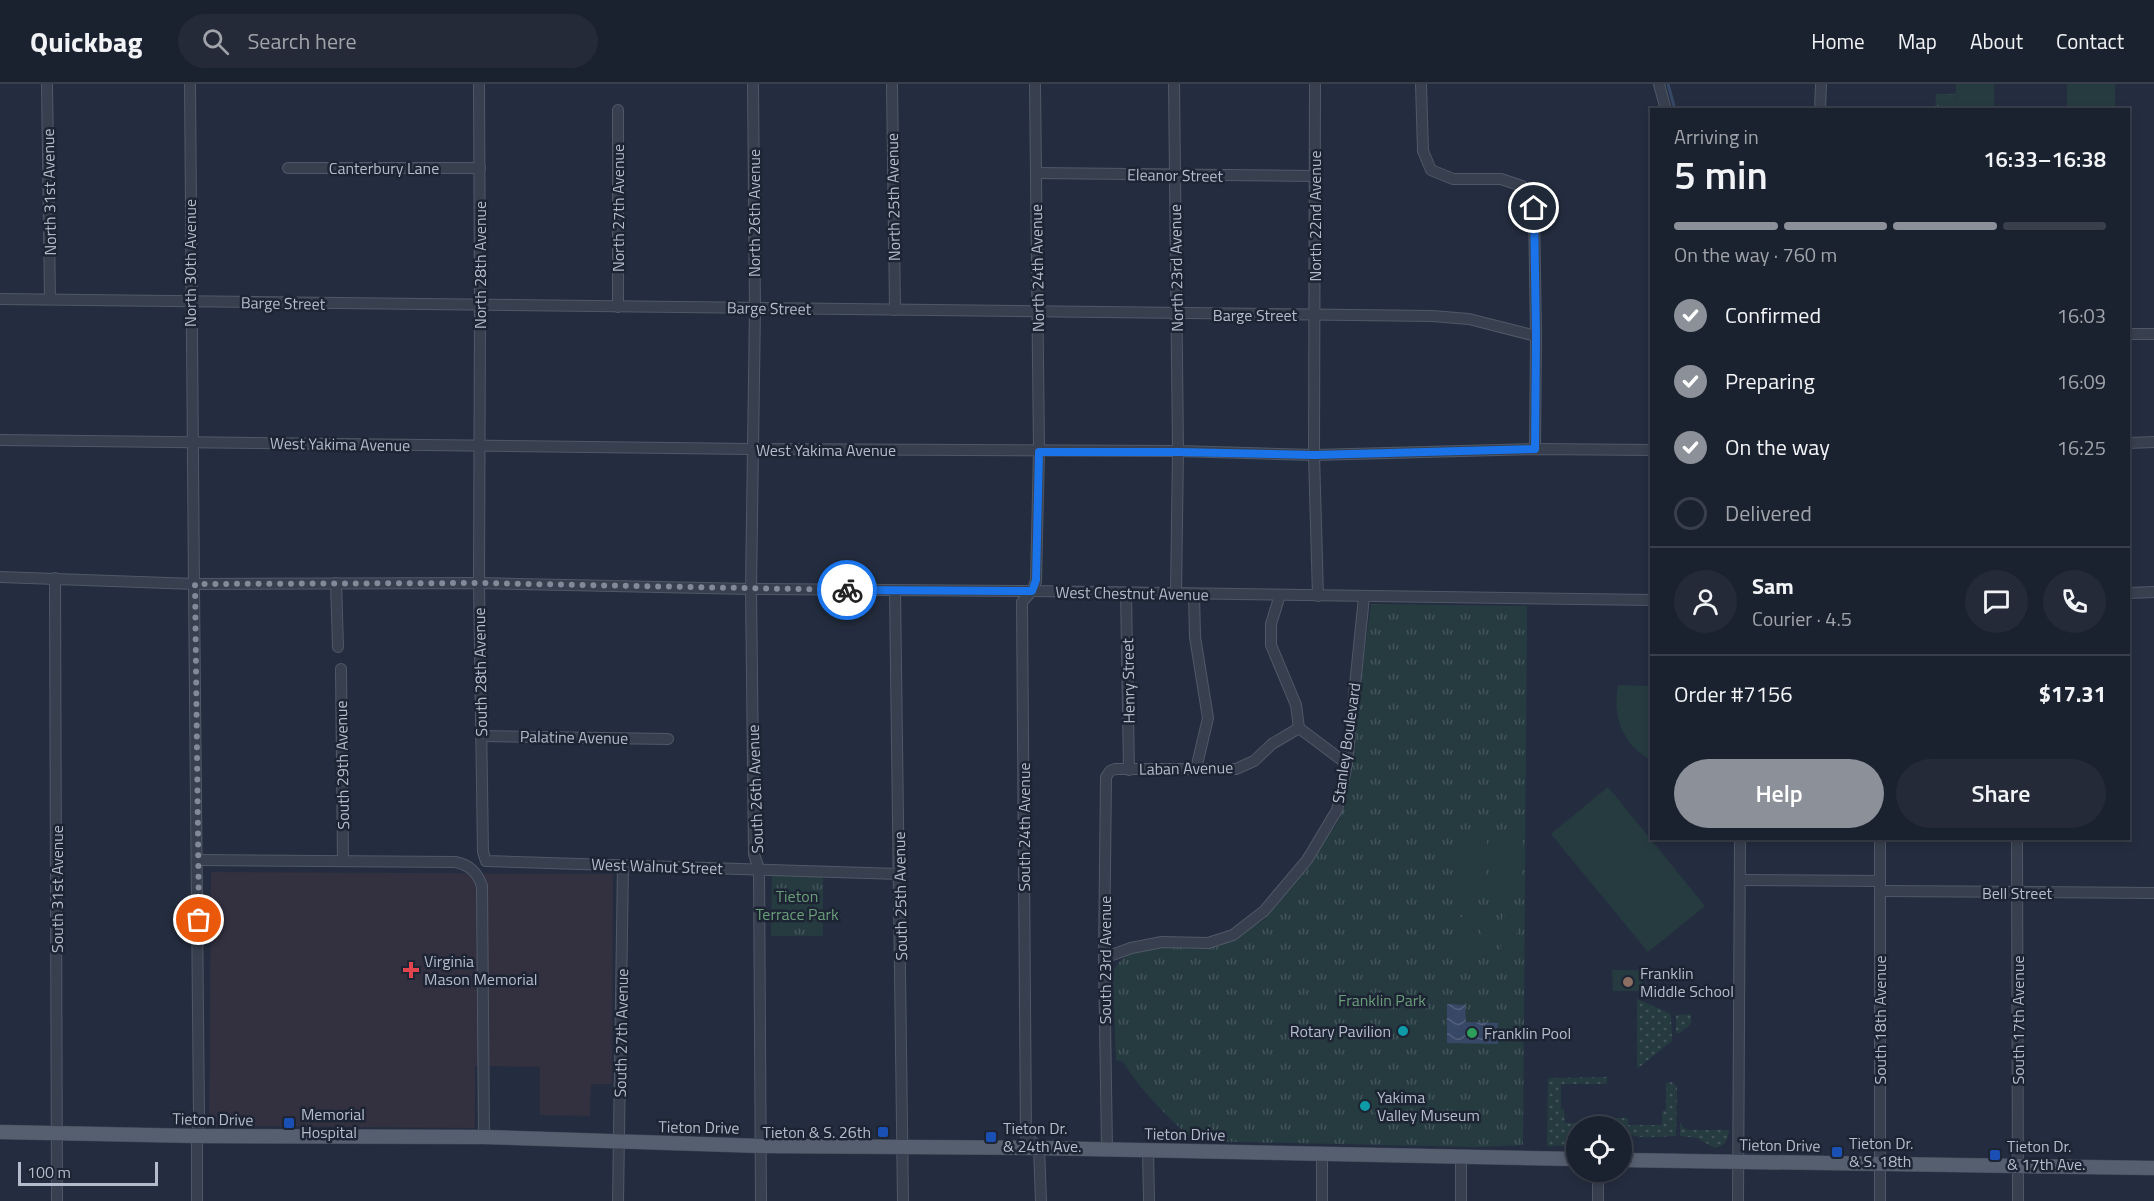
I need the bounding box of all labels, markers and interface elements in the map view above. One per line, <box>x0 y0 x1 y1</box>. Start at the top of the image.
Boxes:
search box <box>178 14 598 68</box>
text: Quickbag <box>30 20 142 63</box>
text: Search here <box>247 24 357 58</box>
icon: search <box>199 25 232 58</box>
text: Home <box>1811 25 1865 57</box>
text: Map <box>1898 25 1937 57</box>
text: About <box>1970 25 2023 57</box>
text: Contact <box>2056 25 2124 57</box>
text: Arriving in <box>1674 121 1759 152</box>
street label: North 31st Avenue <box>36 128 62 256</box>
street label: North 25th Avenue <box>880 133 906 261</box>
text: 16:33–16:38 <box>1983 142 2106 176</box>
street label: North 27th Avenue <box>606 144 630 272</box>
text: 5 min <box>1674 145 1768 204</box>
street label: North 26th Avenue <box>742 149 766 277</box>
street label: North 22nd Avenue <box>1303 151 1327 282</box>
street label: Canterbury Lane <box>329 156 439 180</box>
street label: Eleanor Street <box>1127 162 1224 188</box>
pin <box>1508 182 1559 233</box>
icon: home <box>1517 191 1550 224</box>
street label: North 30th Avenue <box>178 199 202 327</box>
street label: North 28th Avenue <box>468 201 492 329</box>
street label: North 24th Avenue <box>1024 204 1050 332</box>
street label: North 23rd Avenue <box>1163 204 1189 332</box>
text: On the way · 760 m <box>1674 239 1837 270</box>
street label: Barge Street <box>241 290 326 316</box>
street label: Barge Street <box>727 295 812 321</box>
text: Confirmed <box>1725 298 1821 332</box>
icon: check <box>1674 299 1707 332</box>
text: 16:03 <box>2057 300 2106 331</box>
street label: Barge Street <box>1213 303 1298 327</box>
text: Preparing <box>1725 364 1815 398</box>
icon: check <box>1674 365 1707 398</box>
text: 16:09 <box>2057 366 2106 397</box>
text: On the way <box>1725 430 1830 464</box>
street label: West Yakima Avenue <box>270 431 410 457</box>
icon: check <box>1674 431 1707 464</box>
text: 16:25 <box>2057 432 2106 463</box>
street label: West Yakima Avenue <box>756 438 896 462</box>
text: Delivered <box>1725 496 1812 530</box>
courier <box>817 560 877 620</box>
text: Sam <box>1752 569 1794 603</box>
button: person <box>1674 570 1737 633</box>
button: chat <box>1965 570 2028 633</box>
button: phone <box>2043 570 2106 633</box>
icon: bike <box>831 574 864 607</box>
street label: West Chestnut Avenue <box>1055 580 1209 606</box>
text: Courier · 4.5 <box>1752 603 1852 634</box>
street label: South 28th Avenue <box>467 607 493 737</box>
street label: Henry Street <box>1115 638 1141 724</box>
text: Order #7156 <box>1674 677 1793 711</box>
text: $17.31 <box>2039 677 2106 711</box>
street label: Stanley Boulevard <box>1326 681 1366 805</box>
street label: South 29th Avenue <box>329 700 355 830</box>
street label: Palatine Avenue <box>520 724 628 750</box>
street label: South 26th Avenue <box>741 724 769 854</box>
street label: Laban Avenue <box>1139 755 1233 781</box>
button: Help <box>1674 759 1884 828</box>
button: Share <box>1896 759 2106 828</box>
street label: South 24th Avenue <box>1012 762 1036 892</box>
street label: South 31st Avenue <box>45 825 69 953</box>
street label: South 25th Avenue <box>887 831 913 961</box>
street label: West Walnut Street <box>591 852 724 880</box>
street label: Bell Street <box>1982 881 2052 905</box>
park label: Tieton Terrace Park <box>755 884 839 926</box>
pin <box>173 894 224 945</box>
street label: South 23rd Avenue <box>1093 896 1117 1024</box>
icon: bag <box>182 903 215 936</box>
place label: Virginia Mason Memorial <box>424 949 537 991</box>
street label: South 18th Avenue <box>1868 955 1892 1085</box>
street label: South 17th Avenue <box>2006 955 2030 1085</box>
marker: Virginia Mason Memorial <box>402 961 420 979</box>
place label: Franklin Middle School <box>1640 961 1734 1003</box>
street label: South 27th Avenue <box>608 968 634 1098</box>
marker: Franklin Middle School <box>1621 975 1635 989</box>
park label: Franklin Park <box>1338 988 1426 1012</box>
place label: Rotary Pavilion <box>1290 1019 1391 1043</box>
place label: Franklin Pool <box>1484 1021 1571 1045</box>
marker: Rotary Pavilion <box>1396 1024 1410 1038</box>
marker: Franklin Pool <box>1465 1026 1479 1040</box>
place label: Yakima Valley Museum <box>1377 1085 1480 1127</box>
marker: Yakima Valley Museum <box>1358 1099 1372 1113</box>
place label: Memorial Hospital <box>301 1102 365 1144</box>
street label: Tieton Drive <box>172 1106 254 1132</box>
street label: Tieton Drive <box>658 1114 740 1140</box>
marker: Memorial Hospital <box>282 1116 296 1130</box>
place label: Tieton Dr. & 24th Ave. <box>1003 1116 1082 1158</box>
map controls <box>1566 1116 1632 1182</box>
button: locate <box>1566 1116 1632 1182</box>
place label: Tieton & S. 26th <box>763 1120 871 1144</box>
street label: Tieton Drive <box>1144 1121 1226 1147</box>
marker: Tieton & S. 26th <box>876 1125 890 1139</box>
marker: Tieton Dr. & 24th Ave. <box>984 1130 998 1144</box>
place label: Tieton Dr. & S. 18th <box>1849 1131 1914 1173</box>
street label: Tieton Drive <box>1739 1132 1821 1158</box>
place label: Tieton Dr. & 17th Ave. <box>2007 1134 2086 1176</box>
marker: Tieton Dr. & S. 18th <box>1830 1145 1844 1159</box>
marker: Tieton Dr. & 17th Ave. <box>1988 1148 2002 1162</box>
scale bar <box>18 1159 158 1186</box>
text: 100 m <box>27 1160 71 1184</box>

